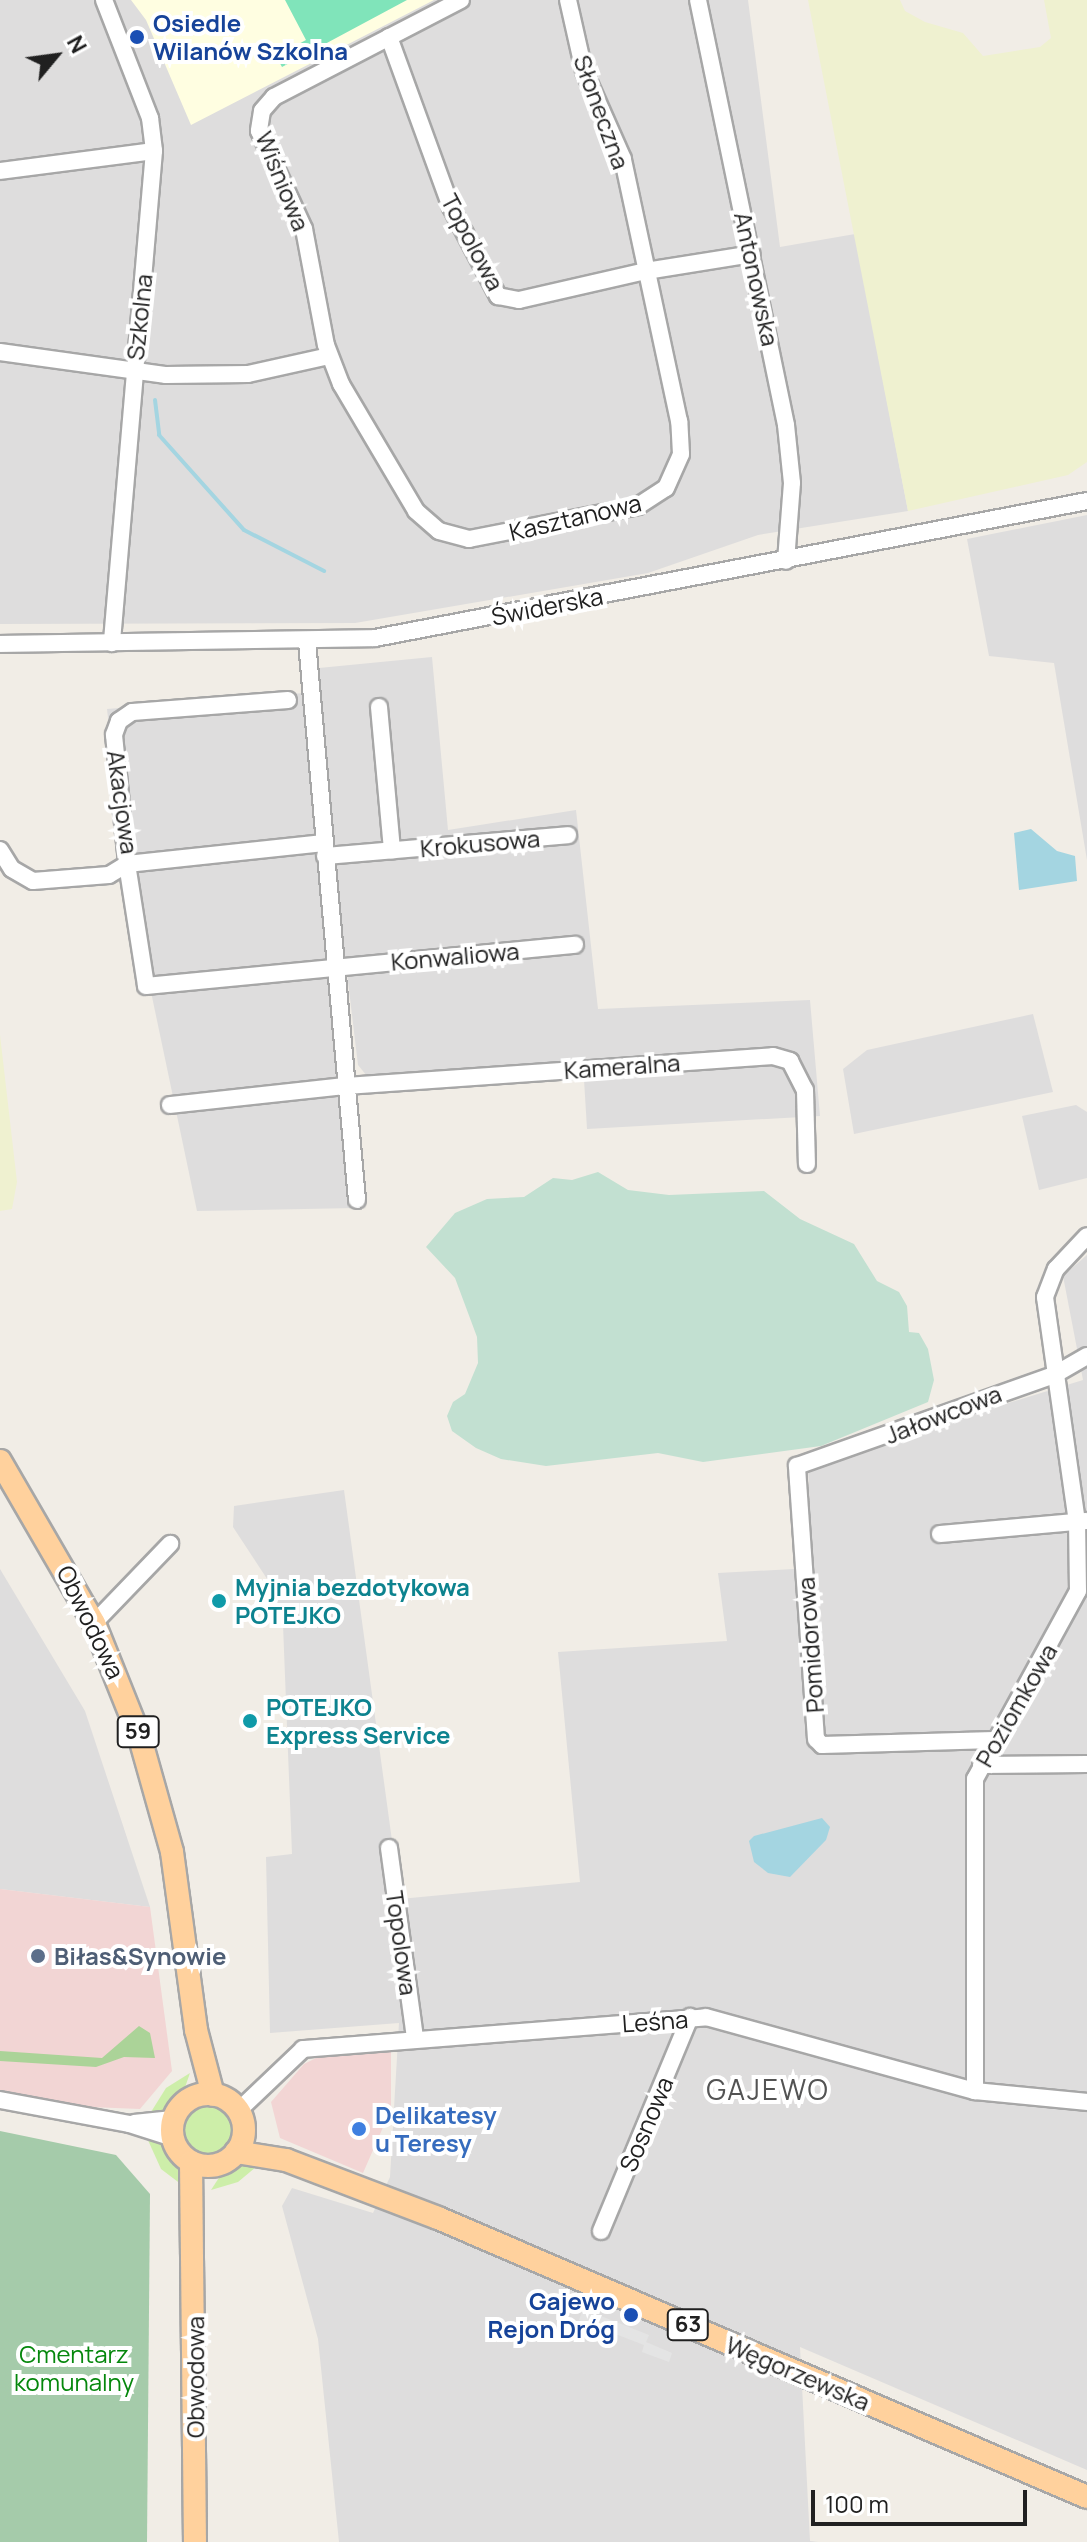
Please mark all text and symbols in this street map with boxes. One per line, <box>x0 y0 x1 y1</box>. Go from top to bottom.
place label: Osiedle Wilanów Szkolna <box>153 9 348 65</box>
north arrow <box>16 16 96 96</box>
marker: Osiedle Wilanów Szkolna <box>128 28 146 46</box>
text: N <box>60 30 94 59</box>
street label: Słoneczna <box>568 51 636 173</box>
street label: Wiśniowa <box>250 127 316 235</box>
street label: Topolowa <box>436 189 510 295</box>
street label: Antonowska <box>729 209 785 349</box>
street label: Szkolna <box>120 272 158 362</box>
street label: Kasztanowa <box>506 488 644 546</box>
street label: Świderska <box>489 581 605 631</box>
street label: Akacjowa <box>101 748 145 856</box>
street label: Krokusowa <box>419 823 541 863</box>
street label: Konwaliowa <box>390 936 520 976</box>
street label: Kameralna <box>563 1048 681 1084</box>
street label: Jałowcowa <box>881 1379 1005 1449</box>
street label: Obwodowa <box>51 1561 131 1683</box>
place label: Myjnia bezdotykowa POTEJKO <box>235 1573 470 1629</box>
street label: Pomidorowa <box>791 1576 829 1714</box>
marker: Myjnia bezdotykowa POTEJKO <box>210 1592 228 1610</box>
street label: Poziomkowa <box>969 1638 1063 1772</box>
place label: POTEJKO Express Service <box>266 1693 450 1749</box>
marker: POTEJKO Express Service <box>241 1712 259 1730</box>
road number: 59 <box>116 1714 160 1750</box>
street label: Topolowa <box>380 1889 424 1997</box>
place label: Biłas&Synowie <box>54 1942 226 1970</box>
marker: Biłas&Synowie <box>29 1947 47 1965</box>
street label: Leśna <box>621 2004 689 2038</box>
street label: Sosnowa <box>613 2072 679 2176</box>
district label: GAJEWO <box>706 2072 830 2106</box>
place label: Delikatesy u Teresy <box>375 2101 497 2157</box>
marker: Delikatesy u Teresy <box>350 2120 368 2138</box>
place label: Gajewo Rejon Dróg <box>487 2287 615 2343</box>
marker: Gajewo Rejon Dróg <box>622 2306 640 2324</box>
road number: 63 <box>666 2307 710 2343</box>
street label: Obwodowa <box>181 2316 209 2438</box>
street label: Węgorzewska <box>722 2330 874 2416</box>
park label: Cmentarz komunalny <box>14 2340 134 2396</box>
scale bar <box>815 2474 1031 2524</box>
text: 100 m <box>825 2487 889 2520</box>

